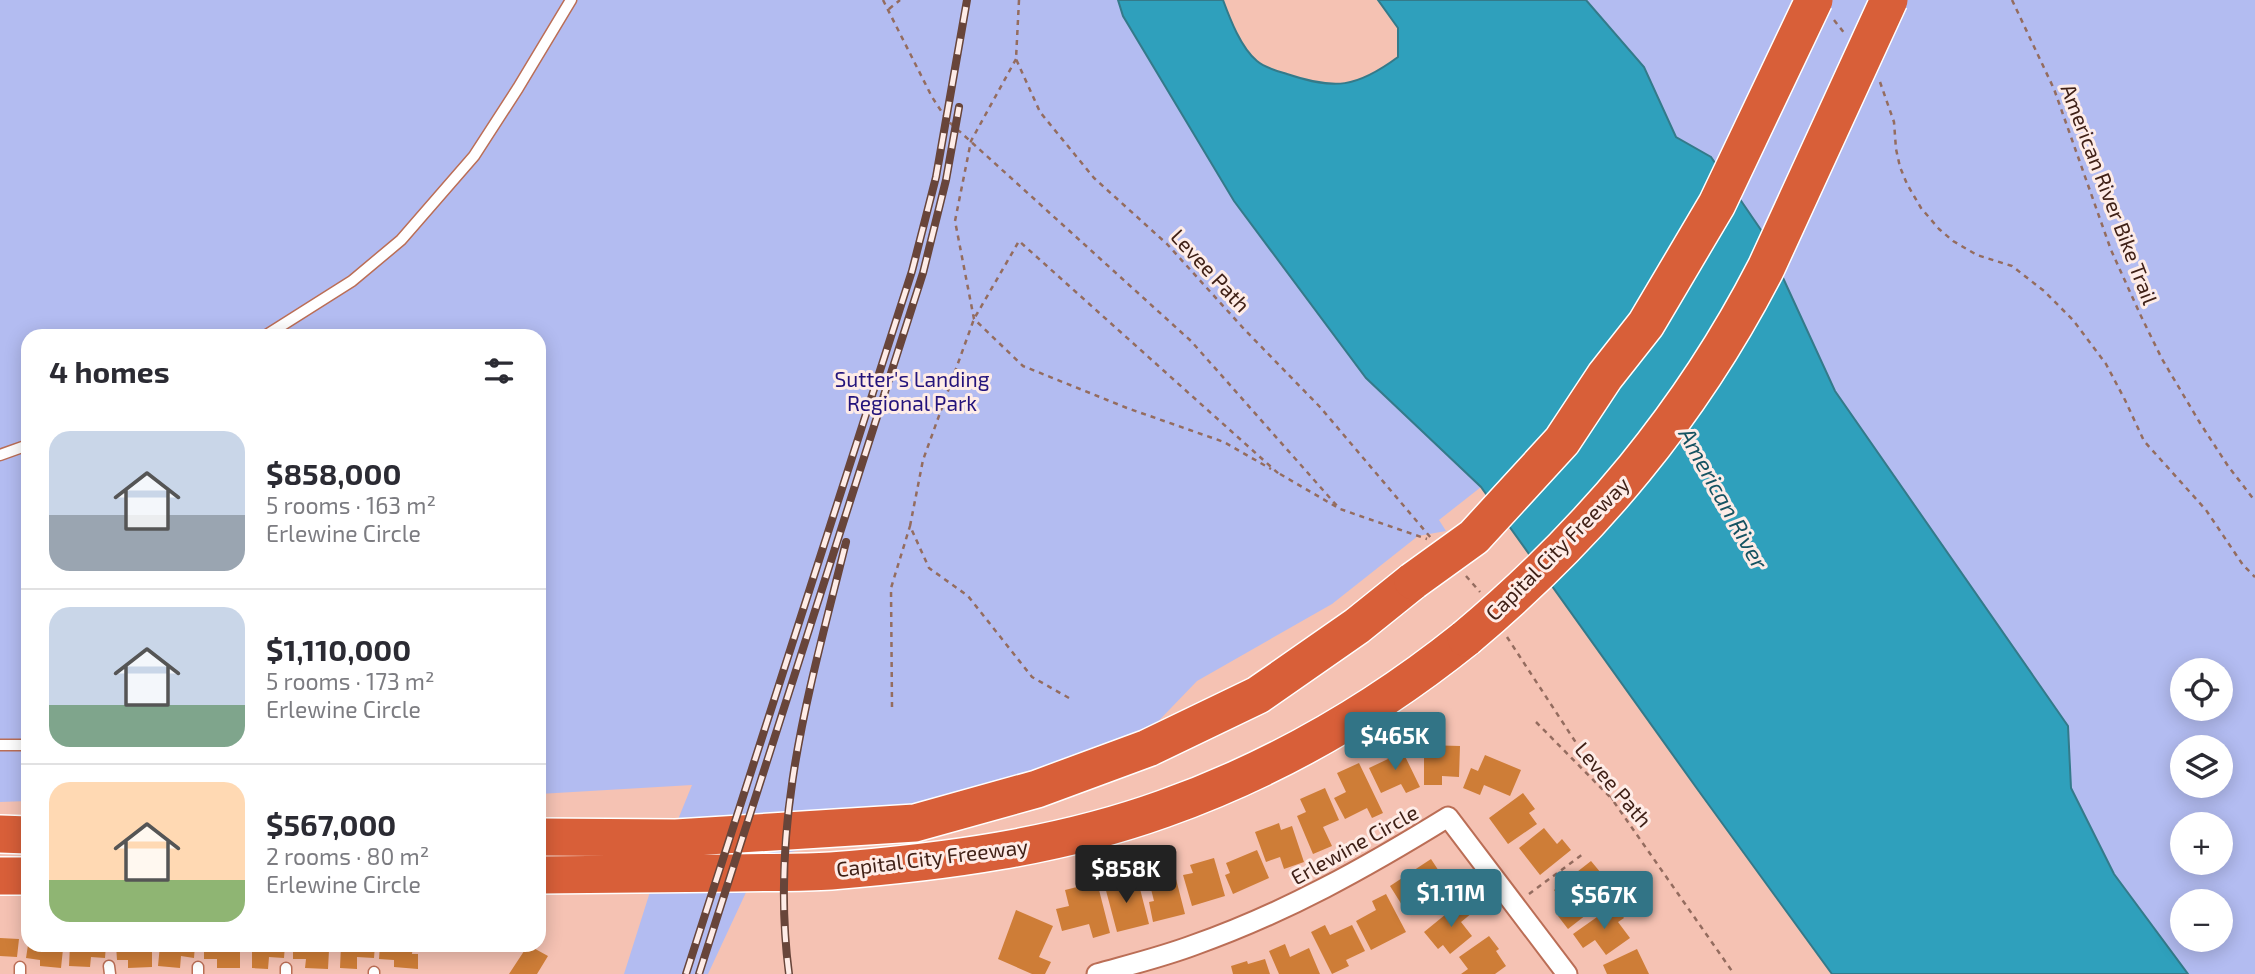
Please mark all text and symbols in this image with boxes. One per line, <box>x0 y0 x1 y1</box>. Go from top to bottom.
street label: American River Bike Trail <box>2056 80 2164 308</box>
street label: Levee Path <box>1166 223 1256 317</box>
icon: filters <box>480 352 518 390</box>
text: 4 homes <box>49 353 170 389</box>
park label: Sutter's Landing Regional Park <box>835 366 990 415</box>
water label: American River <box>1673 421 1775 574</box>
text: $858,000 <box>266 455 401 491</box>
icon: home <box>105 459 189 543</box>
street label: Capital City Freeway <box>1480 471 1634 625</box>
text: 5 rooms · 163 m² <box>266 491 436 519</box>
text: Erlewine Circle <box>266 519 421 547</box>
text: $1,110,000 <box>266 631 411 667</box>
icon: home <box>105 635 189 719</box>
map controls <box>2170 658 2233 952</box>
button: locate <box>2170 658 2233 721</box>
text: 5 rooms · 173 m² <box>266 667 435 695</box>
text: Erlewine Circle <box>266 695 421 723</box>
pin: $465K <box>1346 712 1444 772</box>
text: $465K <box>1361 721 1429 749</box>
button: layers <box>2170 735 2233 798</box>
street label: Levee Path <box>1570 736 1658 832</box>
street label: Erlewine Circle <box>1286 799 1422 889</box>
text: $567,000 <box>266 806 396 842</box>
icon: home <box>105 810 189 894</box>
button: + <box>2170 812 2233 875</box>
street label: Capital City Freeway <box>835 833 1029 881</box>
text: 2 rooms · 80 m² <box>266 842 429 870</box>
pin: $858K <box>1077 846 1175 905</box>
text: $858K <box>1091 854 1161 882</box>
text: Erlewine Circle <box>266 870 421 898</box>
pin: $1.11M <box>1394 870 1508 929</box>
pin: $567K <box>1555 872 1653 931</box>
text: $1.11M <box>1417 878 1485 906</box>
text: $567K <box>1571 880 1637 908</box>
button: − <box>2170 889 2233 952</box>

